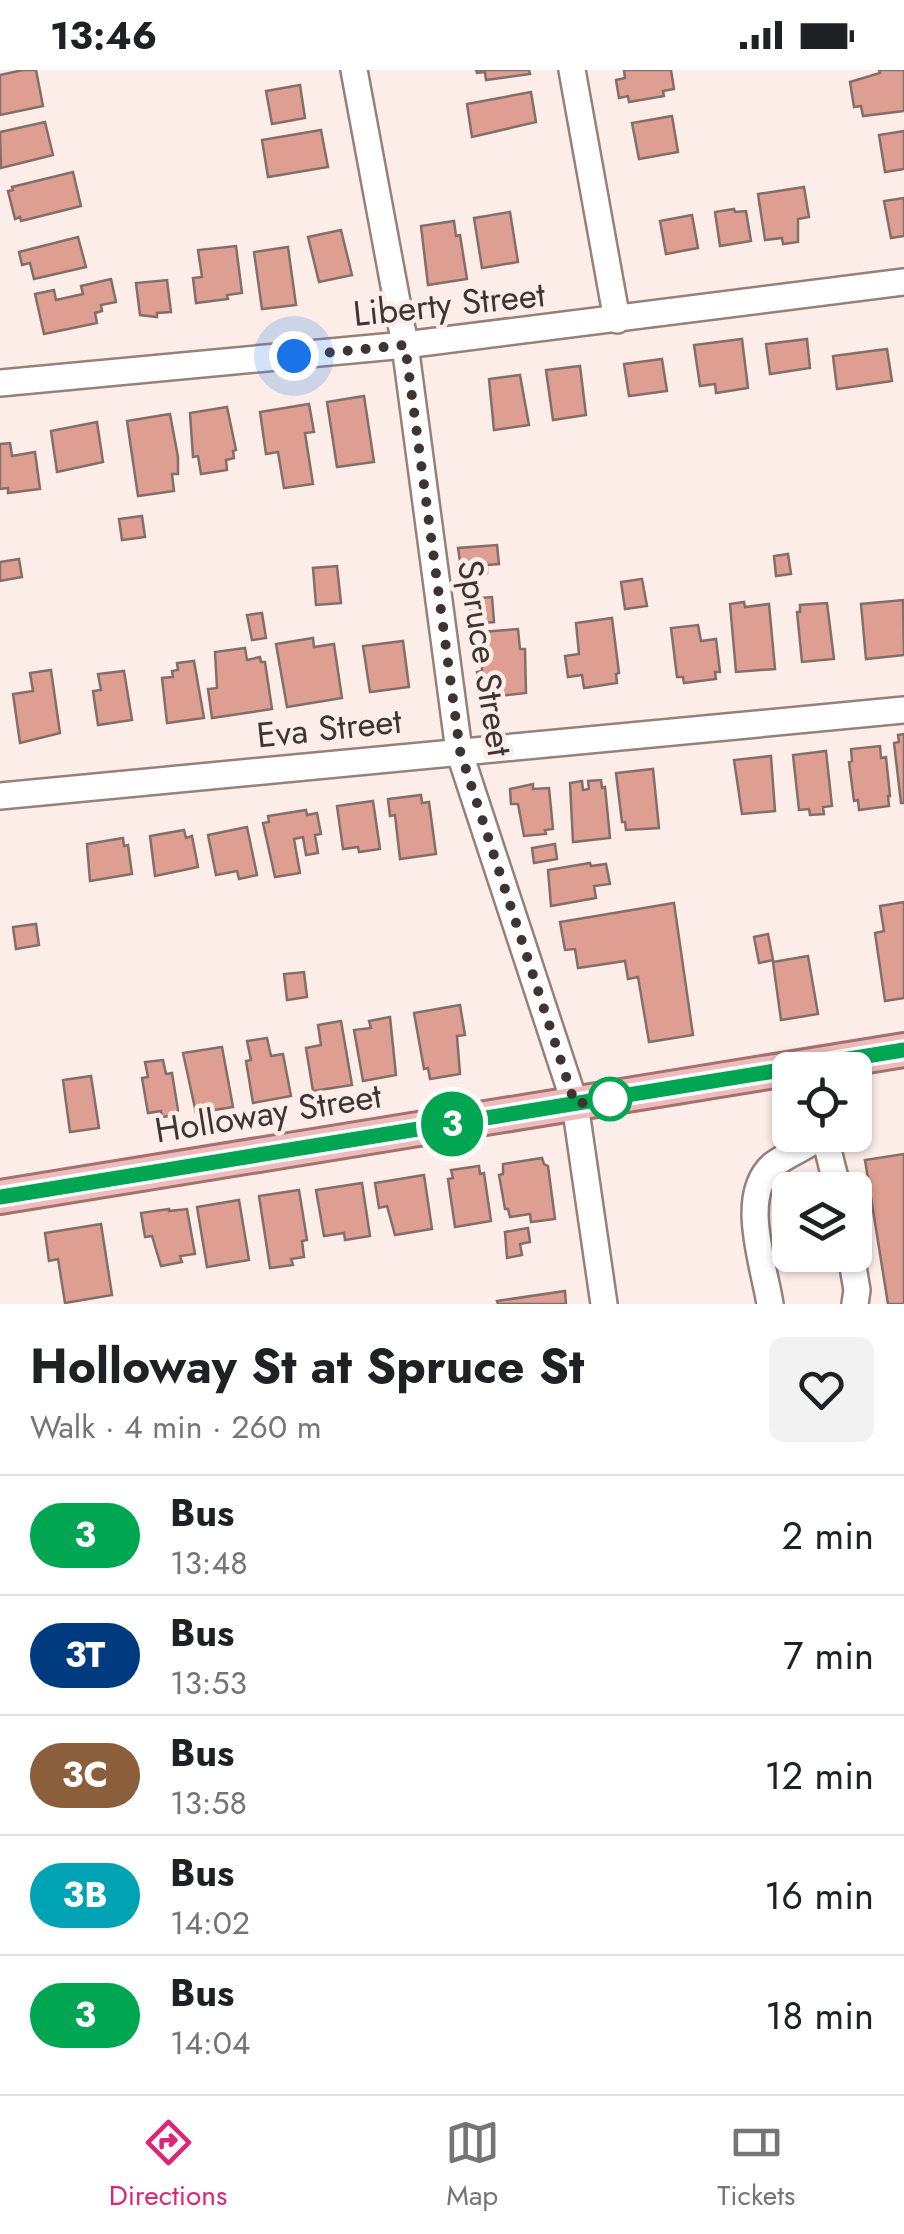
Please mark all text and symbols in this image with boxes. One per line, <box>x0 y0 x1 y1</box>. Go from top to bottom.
text: 13:46 <box>50 8 157 63</box>
street label: Liberty Street <box>351 269 548 339</box>
your location <box>269 331 319 381</box>
street label: Spruce Street <box>445 556 525 760</box>
street label: Eva Street <box>254 695 405 760</box>
map controls <box>772 1052 872 1272</box>
button: locate <box>772 1052 872 1152</box>
street label: Holloway Street <box>151 1070 385 1156</box>
unlabelled marker <box>589 1078 631 1120</box>
line badge: 3 <box>420 1092 484 1156</box>
text: 3 <box>441 1099 463 1149</box>
button: layers <box>772 1172 872 1272</box>
text: Holloway St at Spruce St <box>30 1332 584 1401</box>
button: heart <box>769 1337 874 1442</box>
text: Walk · 4 min · 260 m <box>30 1404 322 1450</box>
text: Bus <box>170 1485 234 1540</box>
text: 2 min <box>782 1508 874 1563</box>
text: 3 <box>74 1510 96 1560</box>
text: 13:48 <box>170 1540 248 1586</box>
text: Bus <box>170 1605 234 1660</box>
text: 7 min <box>783 1628 874 1683</box>
text: 3T <box>65 1630 105 1680</box>
text: 13:53 <box>170 1660 247 1706</box>
text: Bus <box>170 1725 234 1780</box>
text: 12 min <box>764 1748 874 1803</box>
text: 3C <box>62 1750 108 1800</box>
text: 13:58 <box>170 1780 247 1826</box>
text: Bus <box>170 1845 234 1900</box>
text: 16 min <box>764 1868 874 1923</box>
text: 3B <box>63 1870 107 1920</box>
text: 14:02 <box>170 1900 250 1946</box>
text: Bus <box>170 1965 234 2020</box>
text: 18 min <box>765 1988 874 2043</box>
text: 3 <box>74 1990 96 2040</box>
text: 14:04 <box>170 2020 251 2066</box>
tab: Directions <box>109 2115 227 2216</box>
tab: Map <box>445 2115 500 2216</box>
tab: Tickets <box>717 2115 795 2216</box>

